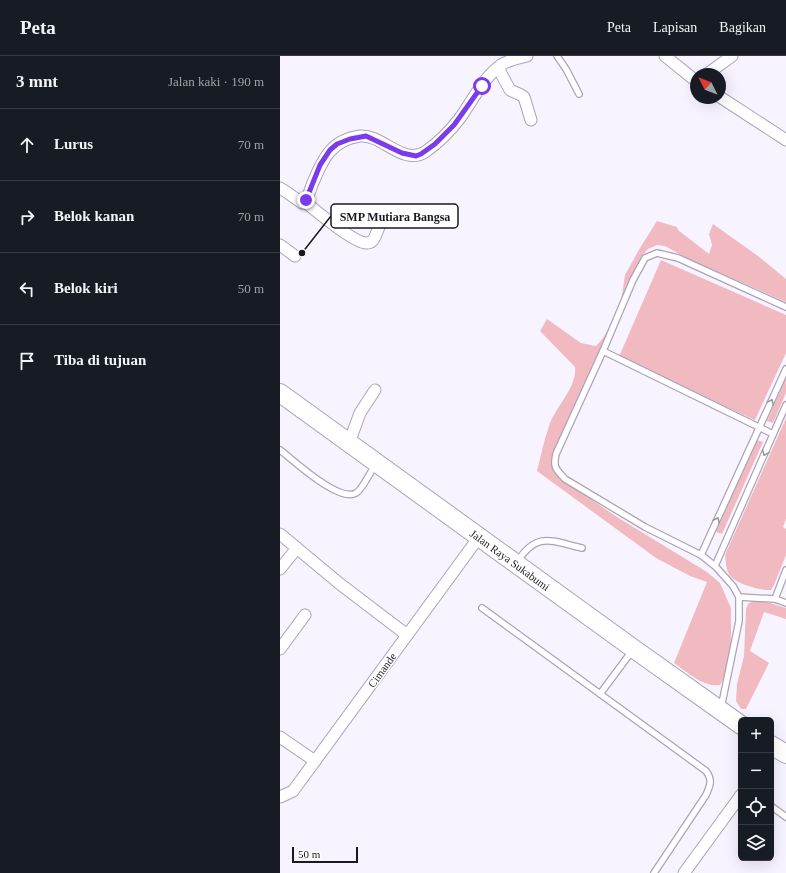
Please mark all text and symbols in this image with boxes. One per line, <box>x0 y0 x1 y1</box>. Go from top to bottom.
text: Peta <box>20 17 56 38</box>
text: Peta <box>607 20 631 35</box>
text: Lapisan <box>653 20 697 35</box>
text: Bagikan <box>719 20 766 35</box>
north arrow <box>690 68 726 104</box>
text: 3 mnt <box>16 72 58 91</box>
text: Jalan kaki · 190 m <box>168 74 264 89</box>
route start <box>473 77 491 95</box>
icon: ahead <box>16 134 38 156</box>
text: Lurus <box>54 136 93 152</box>
text: 70 m <box>238 137 264 152</box>
route end <box>297 191 315 209</box>
callout: SMP Mutiara Bangsa <box>331 204 458 228</box>
icon: right <box>16 206 38 228</box>
text: Belok kanan <box>54 208 134 224</box>
text: 70 m <box>238 209 264 224</box>
text: SMP Mutiara Bangsa <box>340 210 450 224</box>
icon: left <box>16 278 38 300</box>
text: Belok kiri <box>54 280 118 296</box>
text: 50 m <box>238 281 264 296</box>
icon: arrive <box>16 350 38 372</box>
text: Tiba di tujuan <box>54 352 146 368</box>
one-way arrow <box>767 398 775 405</box>
one-way arrow <box>762 449 770 457</box>
one-way arrow <box>712 516 720 524</box>
street label: Jalan Raya Sukabumi <box>468 527 552 593</box>
street label: Cimande <box>365 650 399 690</box>
map controls <box>738 717 774 861</box>
button: + <box>738 717 774 753</box>
button: − <box>738 753 774 789</box>
button: locate <box>738 789 774 825</box>
button: layers <box>738 825 774 861</box>
scale bar <box>292 845 358 864</box>
text: 50 m <box>298 848 320 860</box>

